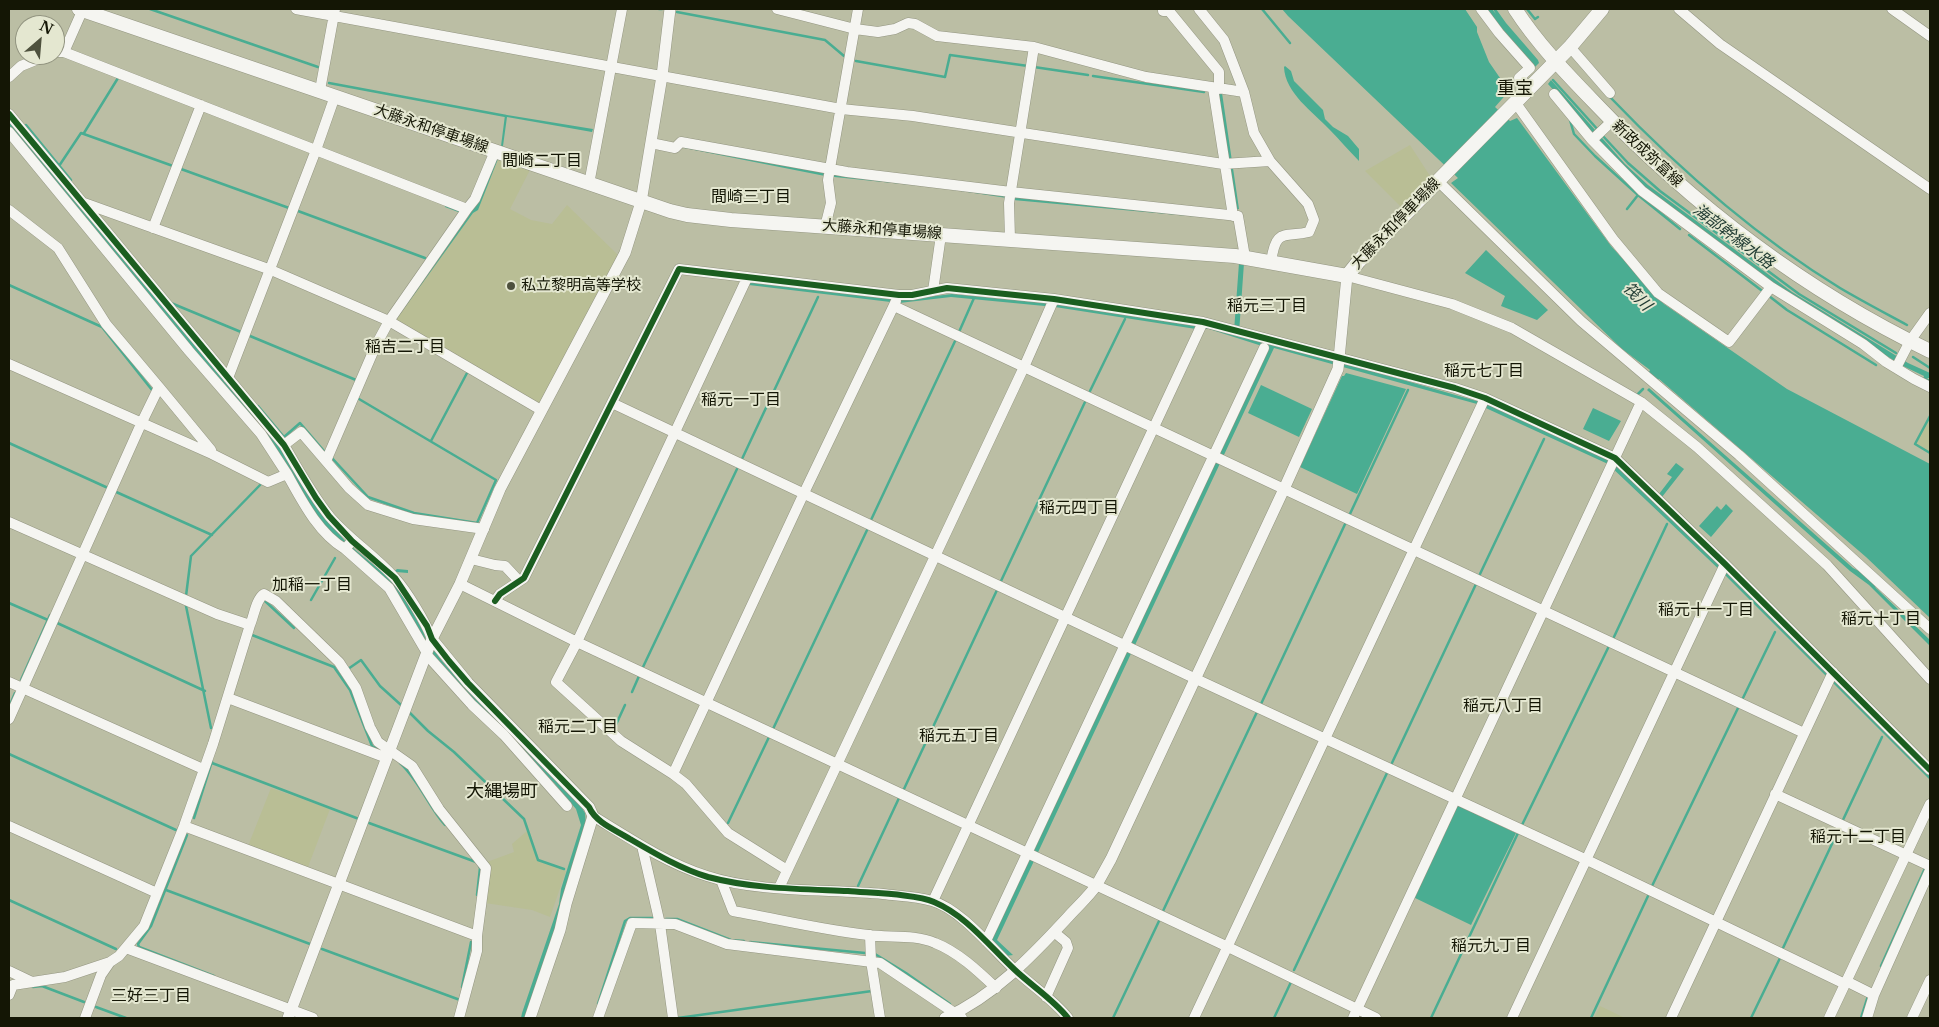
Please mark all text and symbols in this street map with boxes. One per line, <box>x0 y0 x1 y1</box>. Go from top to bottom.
north arrow <box>15 15 65 65</box>
text: N <box>36 17 56 39</box>
district label: 重宝 <box>1497 78 1533 100</box>
street label: 大藤永和停車場線 <box>371 101 491 157</box>
street label: 新政成弥富線 <box>1608 117 1686 191</box>
district label: 間崎二丁目 <box>502 151 582 171</box>
street label: 大藤永和停車場線 <box>1348 175 1444 273</box>
district label: 間崎三丁目 <box>711 187 791 207</box>
water label: 海部幹線水路 <box>1689 200 1777 274</box>
street label: 大藤永和停車場線 <box>822 217 942 243</box>
place label: 私立黎明高等学校 <box>521 277 641 295</box>
water label: 筏川 <box>1619 279 1655 315</box>
marker: 私立黎明高等学校 <box>505 280 517 292</box>
district label: 稲元三丁目 <box>1227 296 1307 316</box>
district label: 稲吉二丁目 <box>365 337 445 357</box>
district label: 稲元七丁目 <box>1444 361 1524 381</box>
district label: 稲元一丁目 <box>701 390 781 410</box>
district label: 稲元四丁目 <box>1039 498 1119 518</box>
district label: 加稲一丁目 <box>272 575 352 595</box>
district label: 稲元十一丁目 <box>1658 600 1754 620</box>
district label: 稲元十丁目 <box>1841 609 1921 629</box>
district label: 稲元八丁目 <box>1463 696 1543 716</box>
district label: 稲元二丁目 <box>538 717 618 737</box>
district label: 稲元五丁目 <box>919 726 999 746</box>
district label: 大縄場町 <box>466 781 538 803</box>
district label: 稲元十二丁目 <box>1810 827 1906 847</box>
district label: 稲元九丁目 <box>1451 936 1531 956</box>
district label: 三好三丁目 <box>111 986 191 1006</box>

